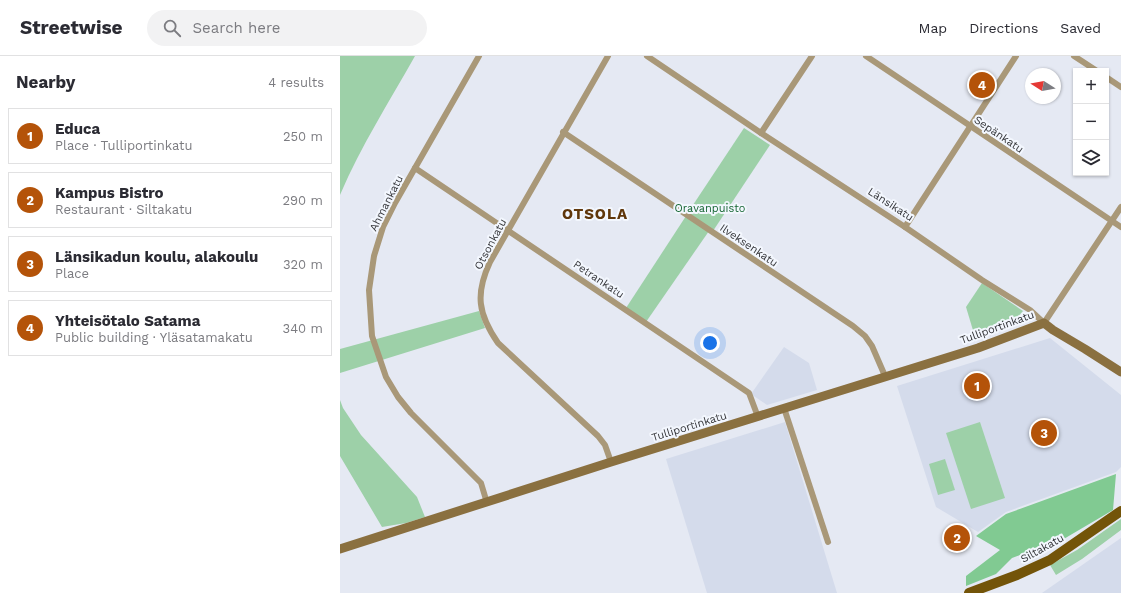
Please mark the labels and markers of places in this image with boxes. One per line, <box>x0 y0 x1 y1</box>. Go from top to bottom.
pin: 4 <box>969 70 995 100</box>
pin: 1 <box>964 371 990 401</box>
pin: 3 <box>1031 418 1057 448</box>
pin: 2 <box>944 523 970 553</box>

